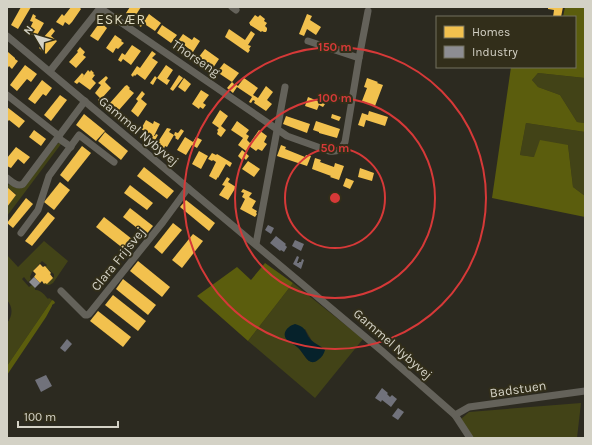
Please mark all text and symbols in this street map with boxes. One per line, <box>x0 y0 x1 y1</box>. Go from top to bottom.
district label: ESKÆR <box>96 11 146 28</box>
north arrow <box>16 16 56 56</box>
legend <box>436 16 576 68</box>
text: N <box>21 23 36 37</box>
text: Homes <box>472 25 510 39</box>
street label: Thorseng <box>169 36 223 80</box>
text: 150 m <box>318 40 352 54</box>
text: Industry <box>472 45 518 59</box>
text: 100 m <box>318 91 352 105</box>
street label: Gammel Nybyvej <box>96 93 182 169</box>
text: 50 m <box>321 141 350 155</box>
centre of rings <box>328 191 342 205</box>
street label: Clara Frijsvej <box>88 224 148 294</box>
street label: Gammel Nybyvej <box>351 306 435 382</box>
street label: Badstuen <box>489 378 547 400</box>
scale bar <box>18 403 118 429</box>
text: 100 m <box>24 410 56 424</box>

